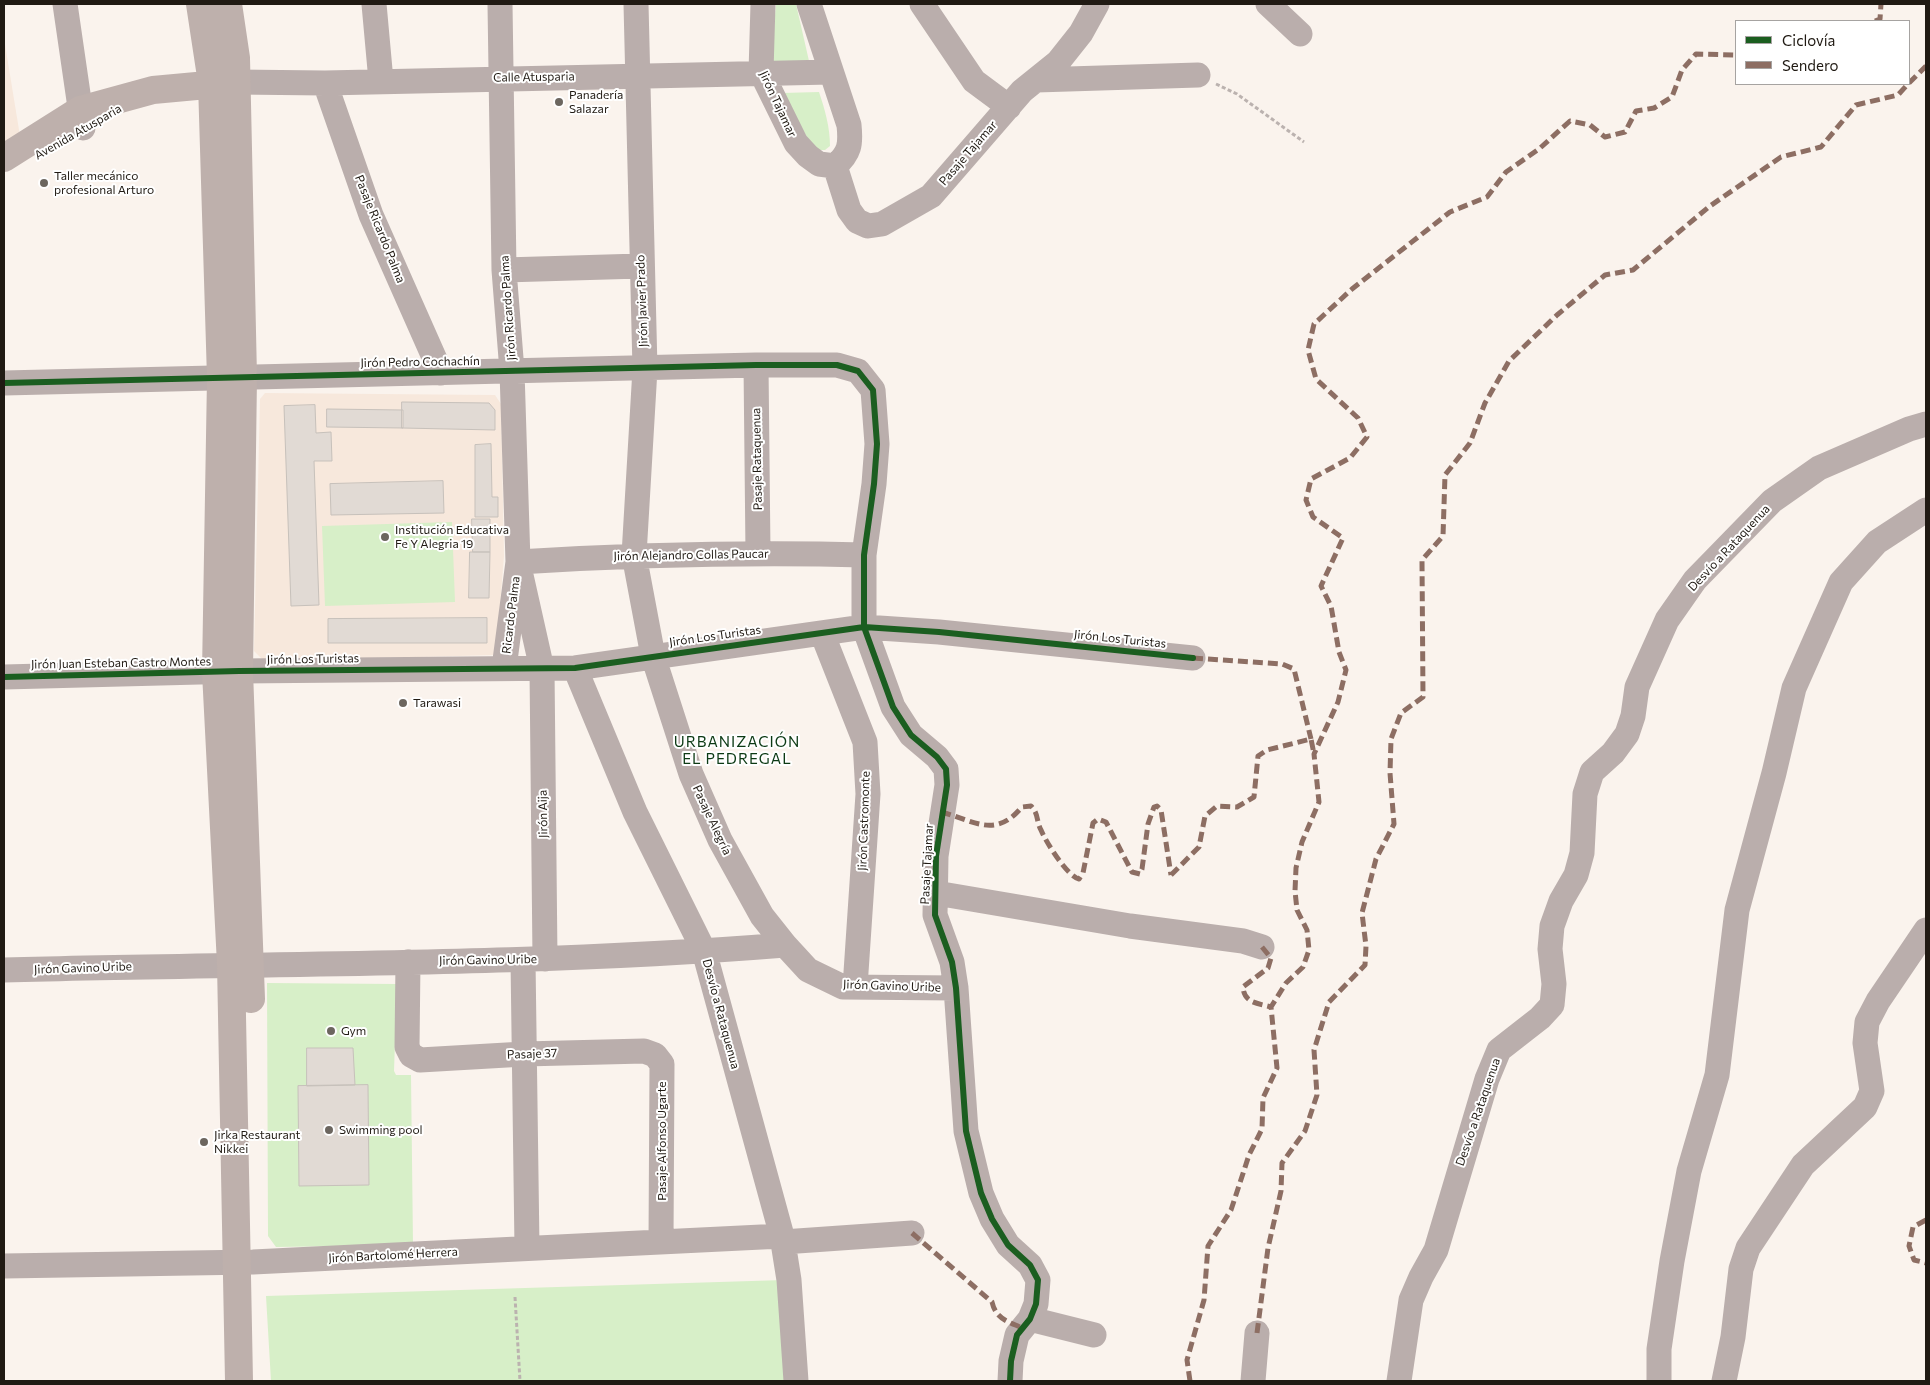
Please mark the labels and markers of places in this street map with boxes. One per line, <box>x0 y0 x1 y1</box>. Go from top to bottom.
place label: Panadería Salazar <box>569 88 623 116</box>
marker: Panadería Salazar <box>553 96 565 108</box>
place label: Taller mecánico profesional Arturo <box>54 169 154 197</box>
marker: Taller mecánico profesional Arturo <box>38 177 50 189</box>
place label: Institución Educativa Fe Y Alegria 19 <box>395 523 509 551</box>
marker: Institución Educativa Fe Y Alegria 19 <box>379 531 391 543</box>
place label: Tarawasi <box>413 696 461 710</box>
marker: Tarawasi <box>397 697 409 709</box>
place label: Gym <box>341 1024 366 1038</box>
marker: Gym <box>325 1025 337 1037</box>
place label: Swimming pool <box>339 1123 423 1137</box>
marker: Swimming pool <box>323 1124 335 1136</box>
place label: Jirka Restaurant Nikkei <box>214 1128 300 1156</box>
marker: Jirka Restaurant Nikkei <box>198 1136 210 1148</box>

